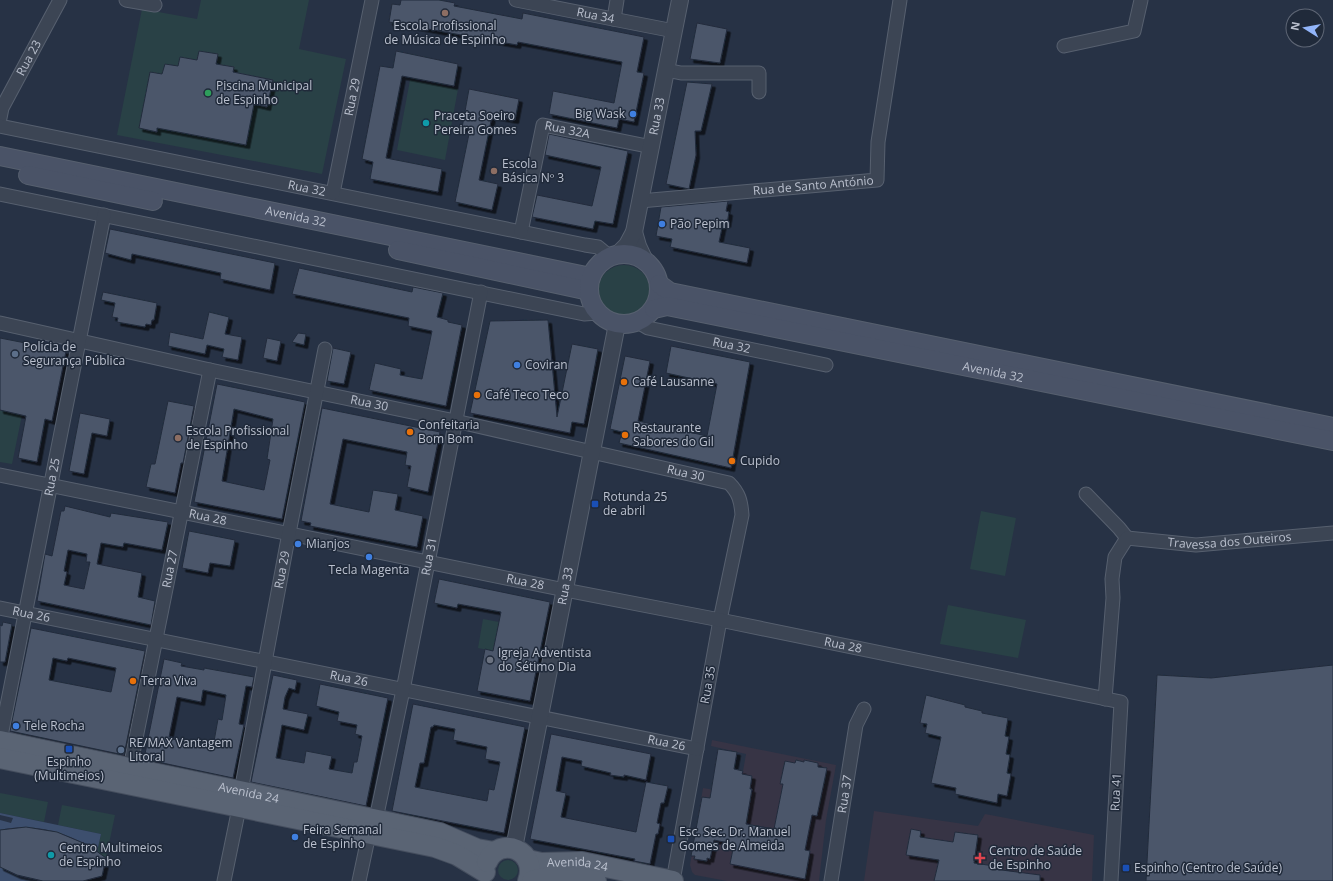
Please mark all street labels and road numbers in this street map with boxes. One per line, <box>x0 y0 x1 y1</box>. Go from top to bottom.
street label: Rua 34 <box>575 3 616 27</box>
street label: Rua 23 <box>12 37 45 79</box>
street label: Rua 29 <box>340 76 364 117</box>
street label: Rua 33 <box>644 95 669 137</box>
street label: Rua 32A <box>543 117 592 142</box>
street label: Rua de Santo António <box>752 171 874 199</box>
street label: Rua 32 <box>286 176 327 200</box>
street label: Avenida 32 <box>264 202 328 231</box>
street label: Rua 32 <box>711 333 752 357</box>
street label: Avenida 32 <box>961 357 1025 386</box>
street label: Rua 30 <box>349 390 390 415</box>
street label: Rua 25 <box>40 456 64 497</box>
street label: Rua 30 <box>665 460 707 485</box>
street label: Rua 28 <box>187 505 228 529</box>
street label: Travessa dos Outeiros <box>1167 528 1292 553</box>
street label: Rua 31 <box>417 536 441 577</box>
street label: Rua 27 <box>157 548 182 589</box>
street label: Rua 29 <box>270 549 294 590</box>
street label: Rua 33 <box>553 565 577 606</box>
street label: Rua 28 <box>505 569 546 594</box>
street label: Rua 26 <box>11 602 52 626</box>
street label: Rua 28 <box>823 632 864 657</box>
street label: Rua 35 <box>696 664 719 705</box>
street label: Rua 26 <box>329 666 370 690</box>
street label: Rua 26 <box>646 730 687 754</box>
street label: Rua 41 <box>1106 772 1125 812</box>
street label: Rua 37 <box>833 774 856 814</box>
street label: Avenida 24 <box>217 778 281 807</box>
street label: Avenida 24 <box>547 853 610 875</box>

